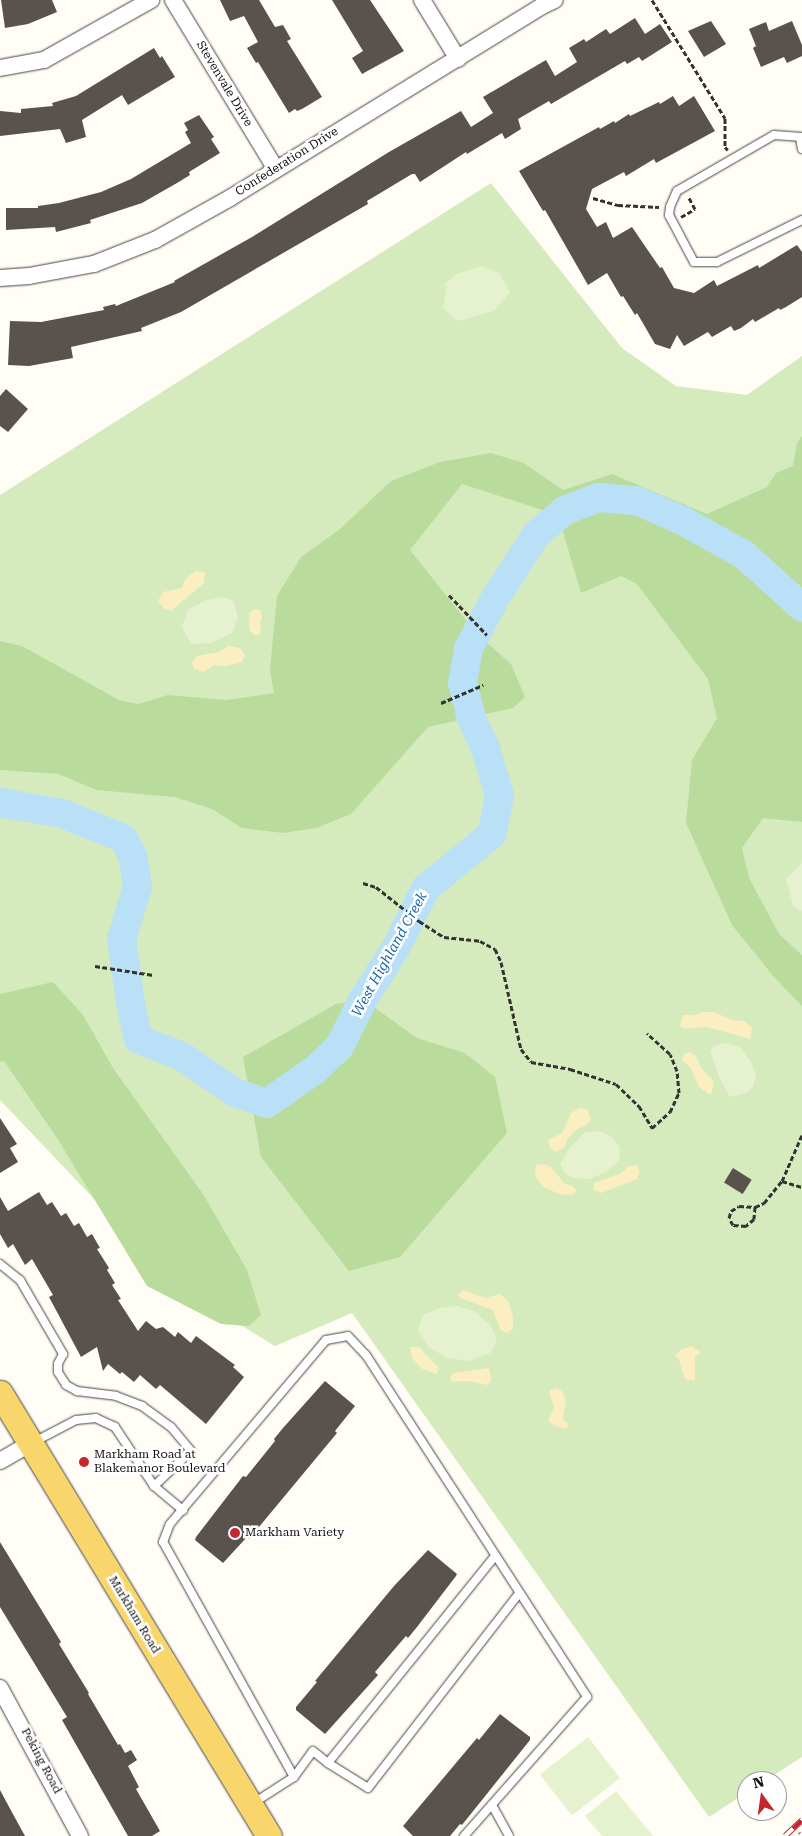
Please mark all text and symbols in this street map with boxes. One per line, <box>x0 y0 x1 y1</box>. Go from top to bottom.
street label: Stevenvale Drive <box>193 39 255 129</box>
street label: Confederation Drive <box>233 125 341 199</box>
water label: West Highland Creek <box>348 889 430 1019</box>
place label: Markham Road at Blakemanor Boulevard <box>94 1448 225 1476</box>
marker: Markham Road at Blakemanor Boulevard <box>78 1456 90 1468</box>
place label: Markham Variety <box>245 1526 344 1540</box>
marker: Markham Variety <box>229 1527 241 1539</box>
street label: Markham Road <box>105 1574 163 1656</box>
street label: Peking Road <box>18 1726 64 1796</box>
north arrow <box>737 1771 787 1821</box>
text: N <box>751 1773 766 1791</box>

